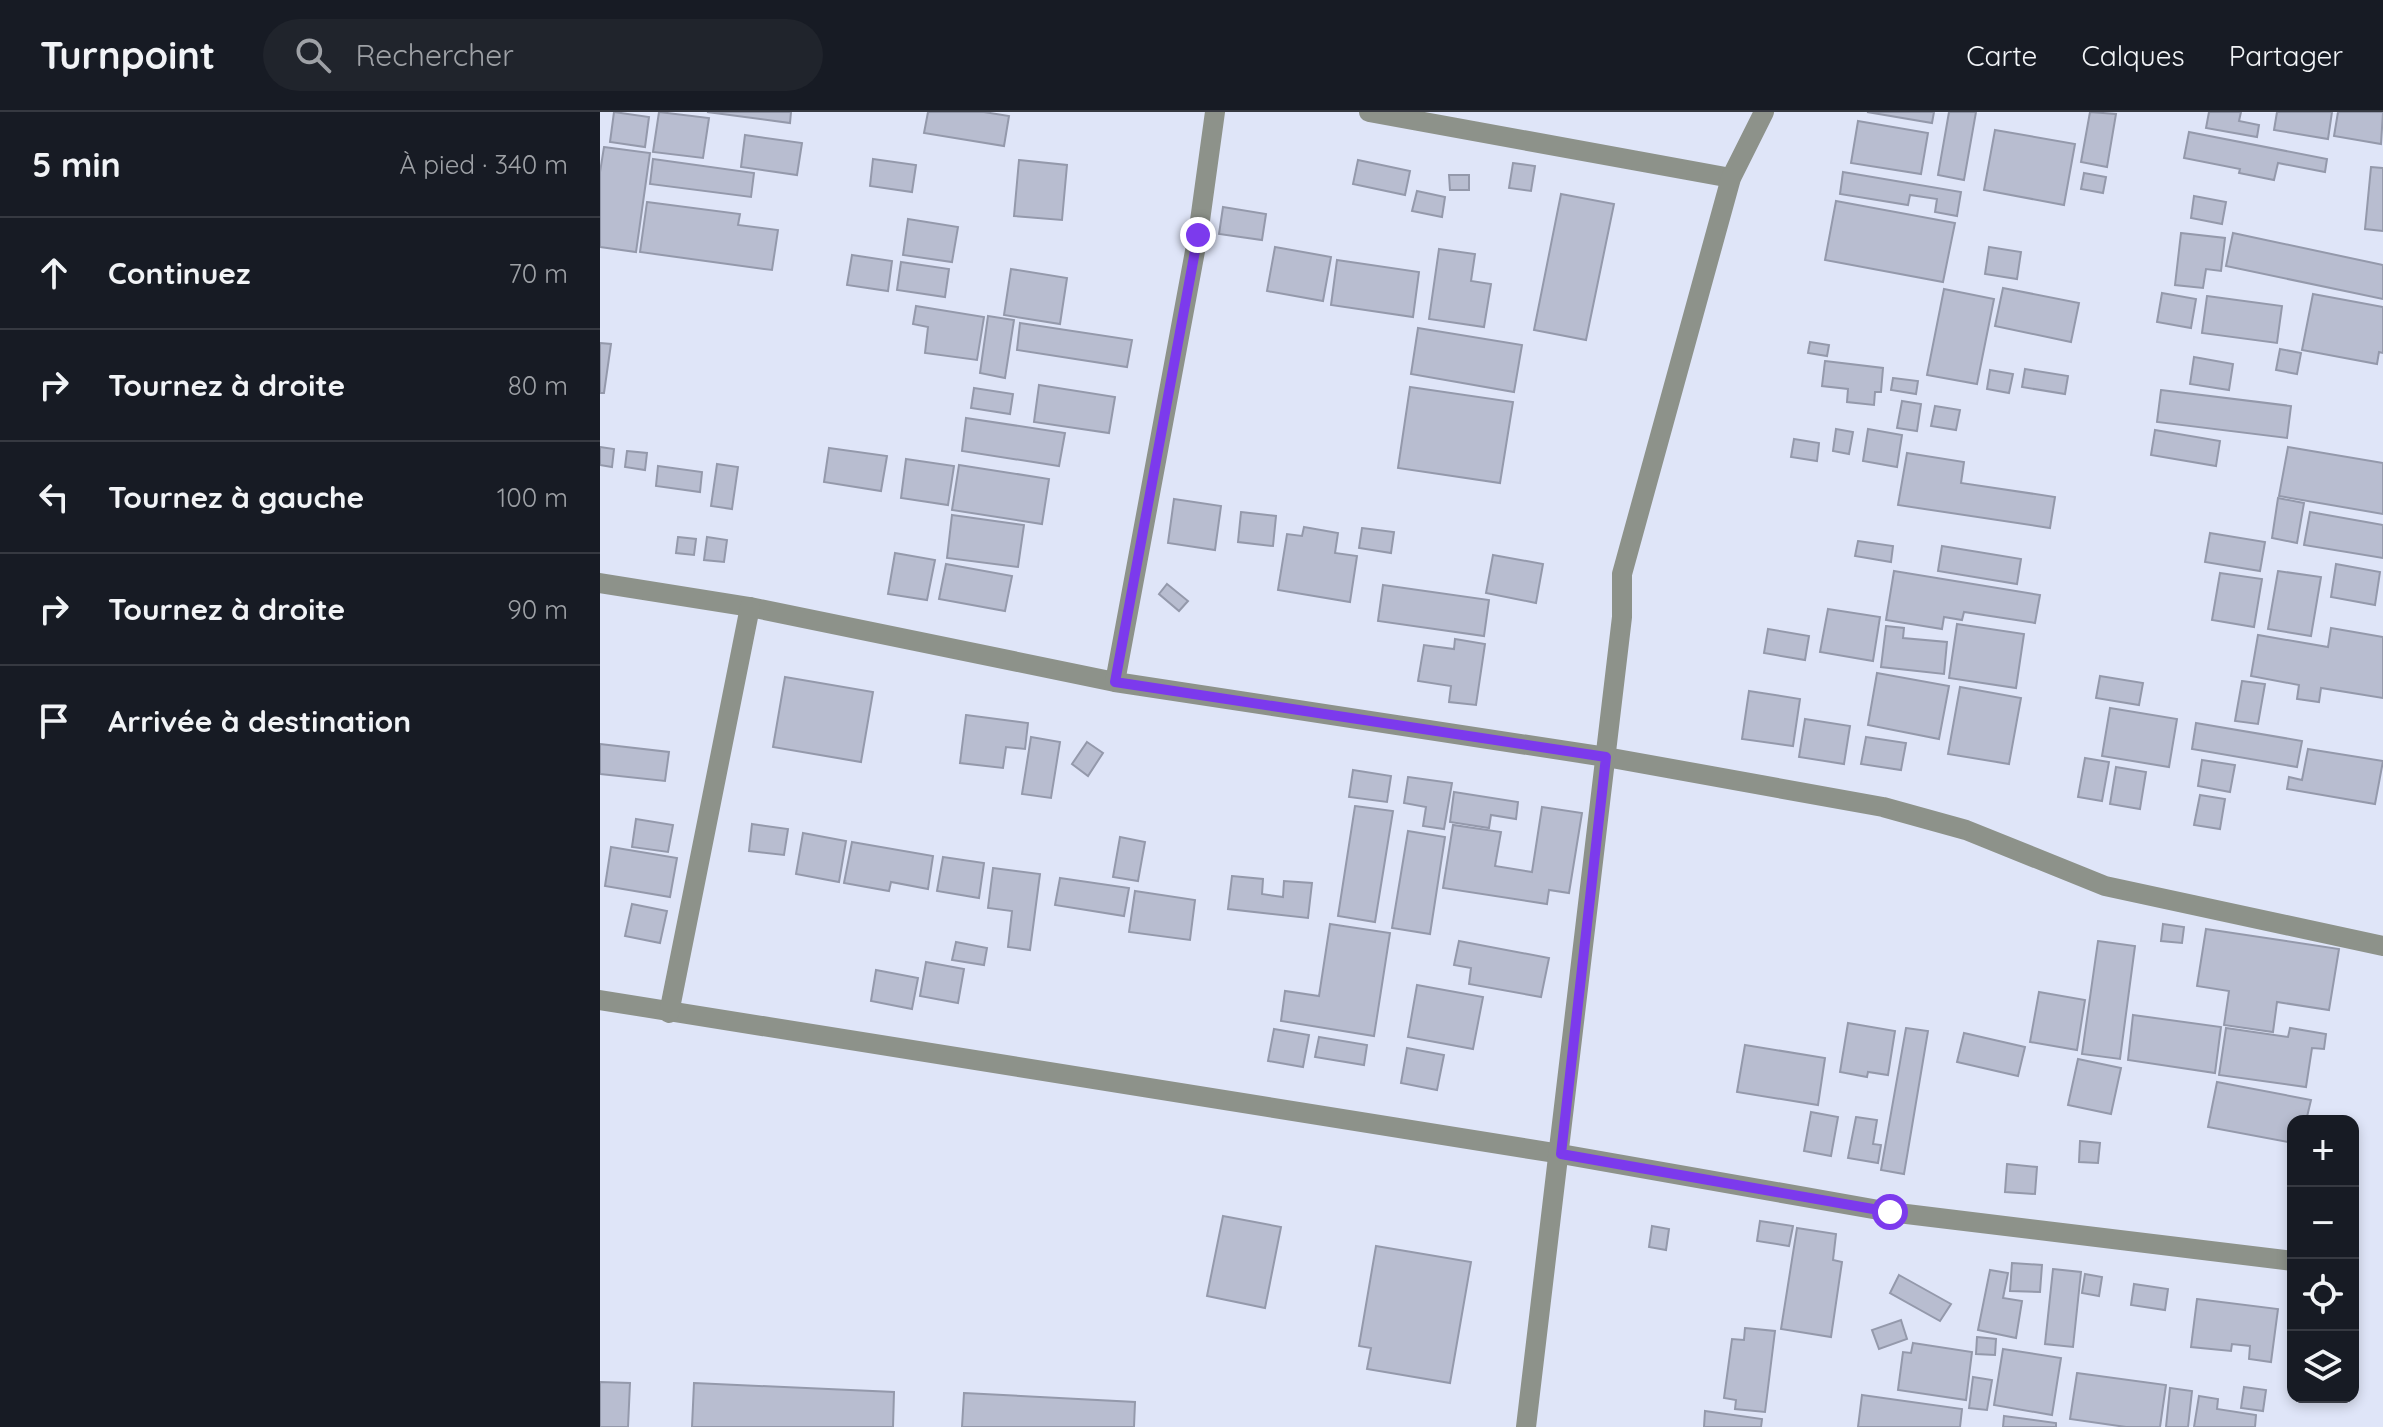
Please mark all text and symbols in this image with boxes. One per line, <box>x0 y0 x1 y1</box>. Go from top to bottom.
search box <box>263 19 823 91</box>
text: Turnpoint <box>40 31 215 79</box>
icon: search <box>291 33 335 77</box>
text: Rechercher <box>355 36 514 74</box>
text: Carte <box>1966 38 2037 73</box>
text: Calques <box>2081 38 2185 73</box>
text: Partager <box>2229 38 2343 73</box>
text: 5 min <box>32 143 121 186</box>
text: À pied · 340 m <box>399 148 568 181</box>
route end <box>1180 217 1216 253</box>
icon: ahead <box>32 251 76 295</box>
text: Continuez <box>108 254 250 292</box>
text: 70 m <box>508 257 568 290</box>
icon: right <box>32 363 76 407</box>
text: Tournez à droite <box>108 366 345 404</box>
text: 80 m <box>508 369 568 402</box>
icon: left <box>32 475 76 519</box>
text: Tournez à gauche <box>108 478 364 516</box>
text: 100 m <box>497 481 568 514</box>
icon: right <box>32 587 76 631</box>
text: Tournez à droite <box>108 590 345 628</box>
text: 90 m <box>507 593 568 626</box>
icon: arrive <box>32 699 76 743</box>
text: Arrivée à destination <box>108 702 411 740</box>
map controls <box>2287 1115 2359 1403</box>
button: + <box>2287 1115 2359 1187</box>
button: − <box>2287 1187 2359 1259</box>
route start <box>1872 1194 1908 1230</box>
button: locate <box>2287 1259 2359 1331</box>
button: layers <box>2287 1331 2359 1403</box>

